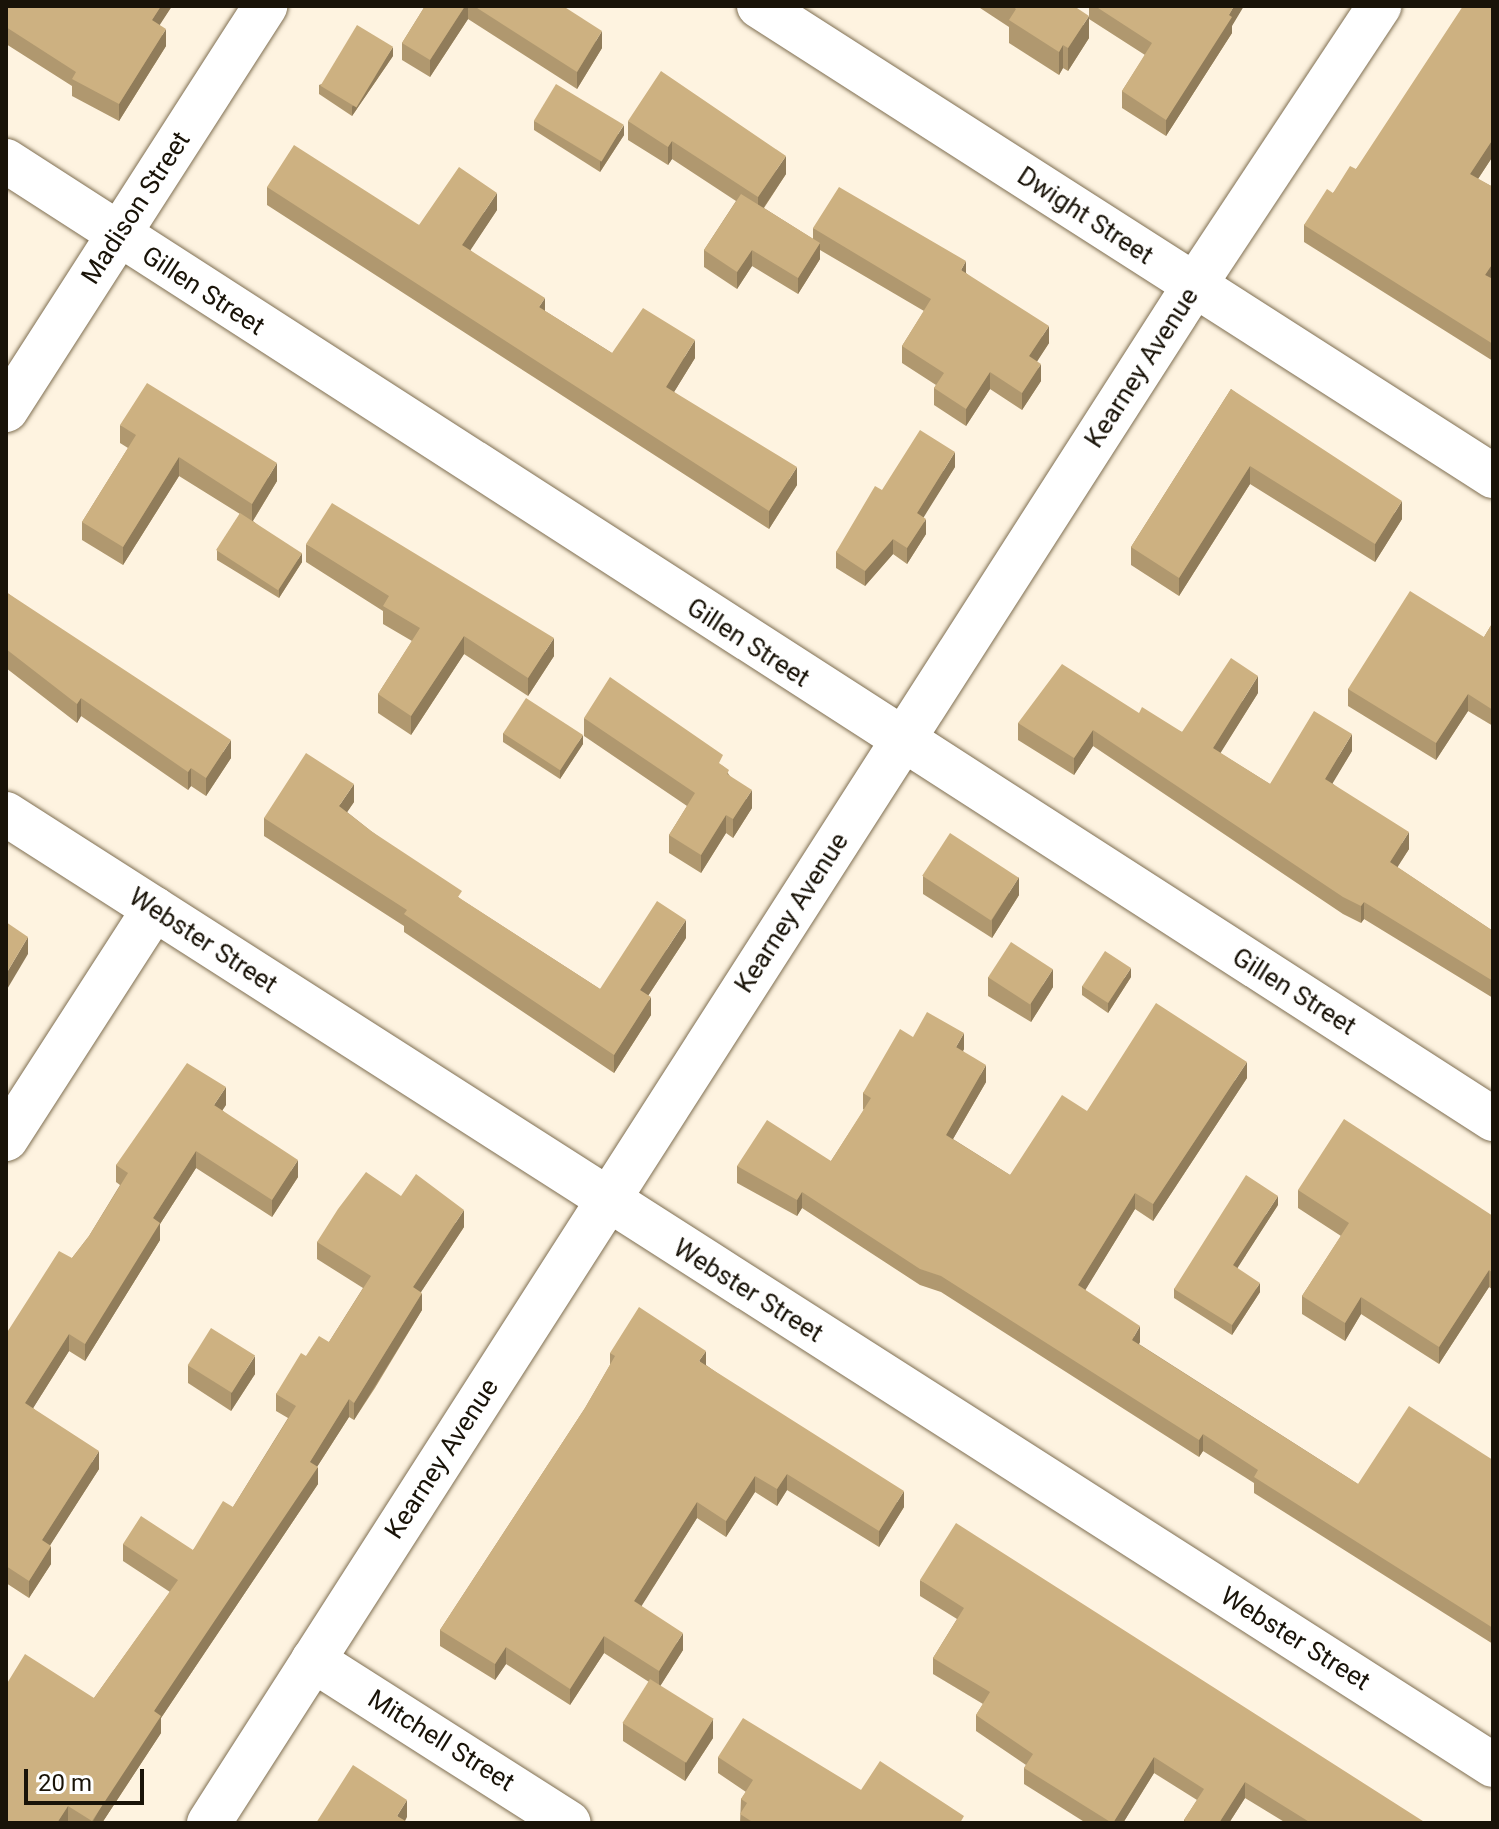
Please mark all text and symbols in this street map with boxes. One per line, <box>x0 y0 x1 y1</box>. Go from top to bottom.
street label: Madison Street <box>75 126 197 290</box>
street label: Dwight Street <box>1011 161 1159 271</box>
street label: Gillen Street <box>136 240 270 342</box>
street label: Kearney Avenue <box>1079 282 1205 454</box>
street label: Gillen Street <box>681 592 815 694</box>
street label: Kearney Avenue <box>729 827 855 999</box>
street label: Webster Street <box>123 881 283 1001</box>
street label: Gillen Street <box>1226 942 1362 1042</box>
street label: Webster Street <box>667 1233 829 1349</box>
street label: Kearney Avenue <box>379 1373 505 1545</box>
street label: Webster Street <box>1214 1581 1376 1697</box>
street label: Mitchell Street <box>362 1684 520 1798</box>
scale bar <box>28 1753 148 1803</box>
text: 20 m <box>38 1769 92 1797</box>

